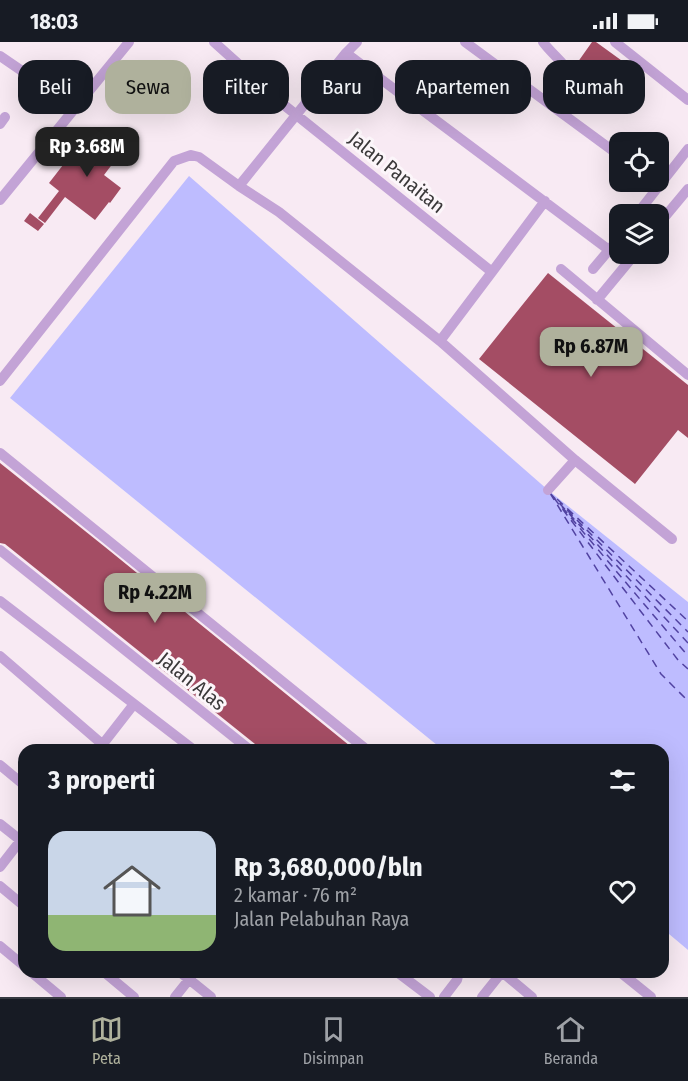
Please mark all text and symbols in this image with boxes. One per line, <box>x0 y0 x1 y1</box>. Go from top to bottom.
text: 18:03 <box>30 8 78 35</box>
chip: Beli <box>18 60 93 114</box>
chip: Sewa <box>105 60 191 114</box>
chip: Filter <box>203 60 289 114</box>
chip: Baru <box>301 60 383 114</box>
chip: Apartemen <box>395 60 531 114</box>
chip: Rumah <box>543 60 645 114</box>
street label: Jalan Panaitan <box>344 126 450 218</box>
pin: Rp 3.68M <box>25 127 149 178</box>
map controls <box>609 132 669 264</box>
button: locate <box>609 132 669 192</box>
text: Rp 3.68M <box>49 134 125 158</box>
button: layers <box>609 204 669 264</box>
pin: Rp 6.87M <box>529 327 653 378</box>
text: Rp 6.87M <box>554 334 628 358</box>
pin: Rp 4.22M <box>93 573 217 624</box>
text: Rp 4.22M <box>118 580 192 604</box>
street label: Jalan Alas <box>154 647 230 715</box>
icon: filters <box>606 764 639 797</box>
text: 3 properti <box>48 765 155 796</box>
text: Rp 3,680,000/bln <box>234 852 423 883</box>
icon: home <box>96 855 168 927</box>
icon: heart <box>606 875 639 908</box>
text: 2 kamar · 76 m² <box>234 883 357 907</box>
text: Jalan Pelabuhan Raya <box>234 907 409 931</box>
tab: Peta <box>90 1013 123 1068</box>
tab: Disimpan <box>303 1013 364 1068</box>
tab: Beranda <box>544 1013 598 1068</box>

